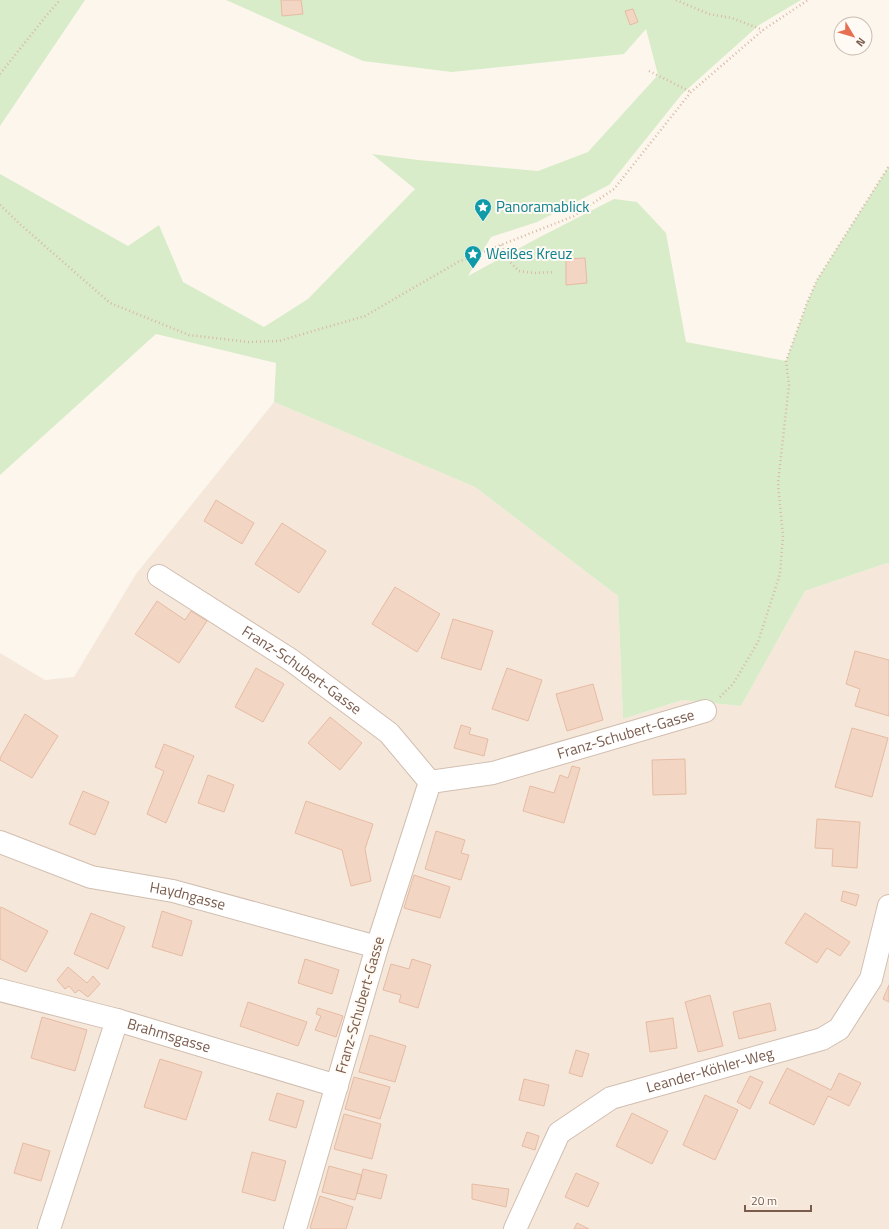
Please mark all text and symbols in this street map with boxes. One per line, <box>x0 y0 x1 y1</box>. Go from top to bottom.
north arrow <box>833 16 873 56</box>
text: N <box>852 34 870 50</box>
place label: Panoramablick <box>496 195 589 218</box>
place icon: Panoramablick <box>473 197 493 222</box>
place label: Weißes Kreuz <box>486 242 572 265</box>
place icon: Weißes Kreuz <box>463 244 483 269</box>
street label: Franz-Schubert-Gasse <box>237 620 367 720</box>
street label: Franz-Schubert-Gasse <box>554 703 697 765</box>
street label: Haydngasse <box>148 875 228 916</box>
street label: Franz-Schubert-Gasse <box>329 933 390 1076</box>
street label: Brahmsgasse <box>124 1012 214 1059</box>
street label: Leander-Köhler-Weg <box>643 1041 776 1099</box>
scale bar <box>745 1187 811 1213</box>
text: 20 m <box>751 1191 777 1210</box>

